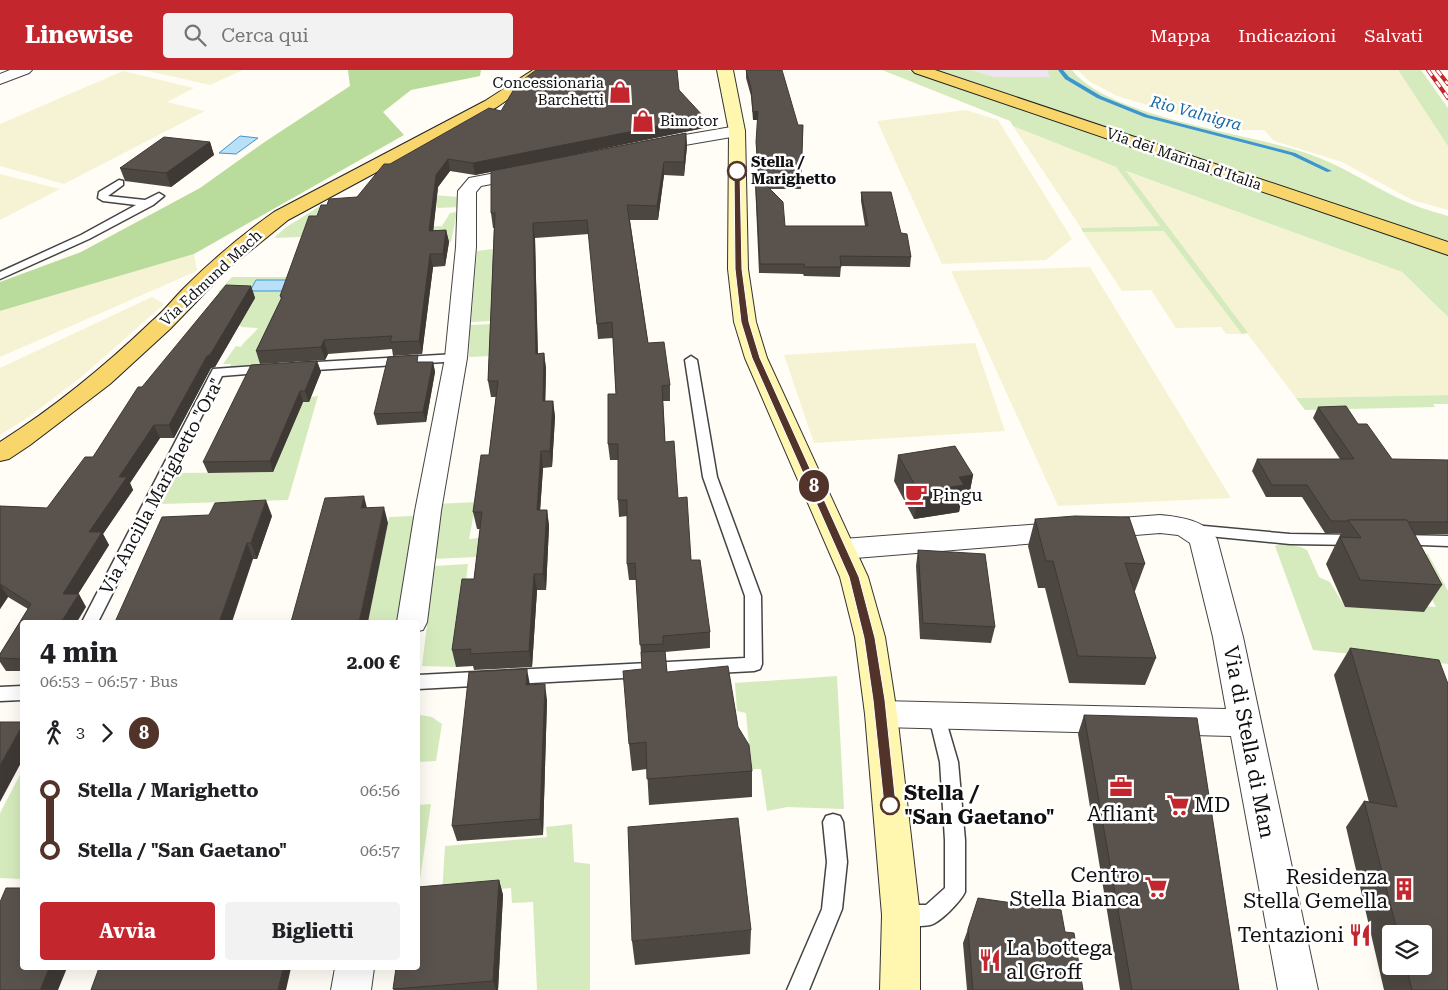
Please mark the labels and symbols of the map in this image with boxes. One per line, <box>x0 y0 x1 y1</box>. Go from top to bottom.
place label: Concessionaria Barchetti <box>493 74 604 109</box>
shop icon: Concessionaria Barchetti <box>607 79 633 105</box>
water label: Rio Valnigra <box>1147 91 1244 134</box>
shop icon: Bimotor <box>630 108 656 134</box>
place label: Bimotor <box>660 112 719 130</box>
street label: Via dei Marinai d'Italia <box>1104 124 1264 194</box>
place label: Stella / Marighetto <box>751 153 836 188</box>
marker: Stella / Marighetto <box>727 161 747 181</box>
street label: Via Edmund Mach <box>156 226 266 330</box>
street label: Via Ancilla Marighetto "Ora" <box>95 374 227 598</box>
line badge: 8 <box>798 470 830 502</box>
cafe icon: Pingu <box>903 481 929 507</box>
place label: Pingu <box>932 484 982 505</box>
street label: Via di Stella di Man <box>1219 644 1280 841</box>
office icon: Afliant <box>1108 774 1134 800</box>
place label: Stella / "San Gaetano" <box>904 781 1055 829</box>
supermarket icon: MD <box>1165 792 1191 818</box>
place label: MD <box>1194 793 1230 817</box>
marker: Stella / "San Gaetano" <box>880 795 900 815</box>
place label: Afliant <box>1087 802 1155 826</box>
place label: Centro Stella Bianca <box>1010 863 1141 911</box>
place label: Residenza Stella Gemella <box>1243 865 1389 913</box>
supermarket icon: Centro Stella Bianca <box>1143 874 1169 900</box>
building icon: Residenza Stella Gemella <box>1391 876 1417 902</box>
restaurant icon: Tentazioni <box>1347 922 1373 948</box>
place label: Tentazioni <box>1237 923 1344 947</box>
place label: La bottega al Groff <box>1006 936 1113 984</box>
restaurant icon: La bottega al Groff <box>977 947 1003 973</box>

